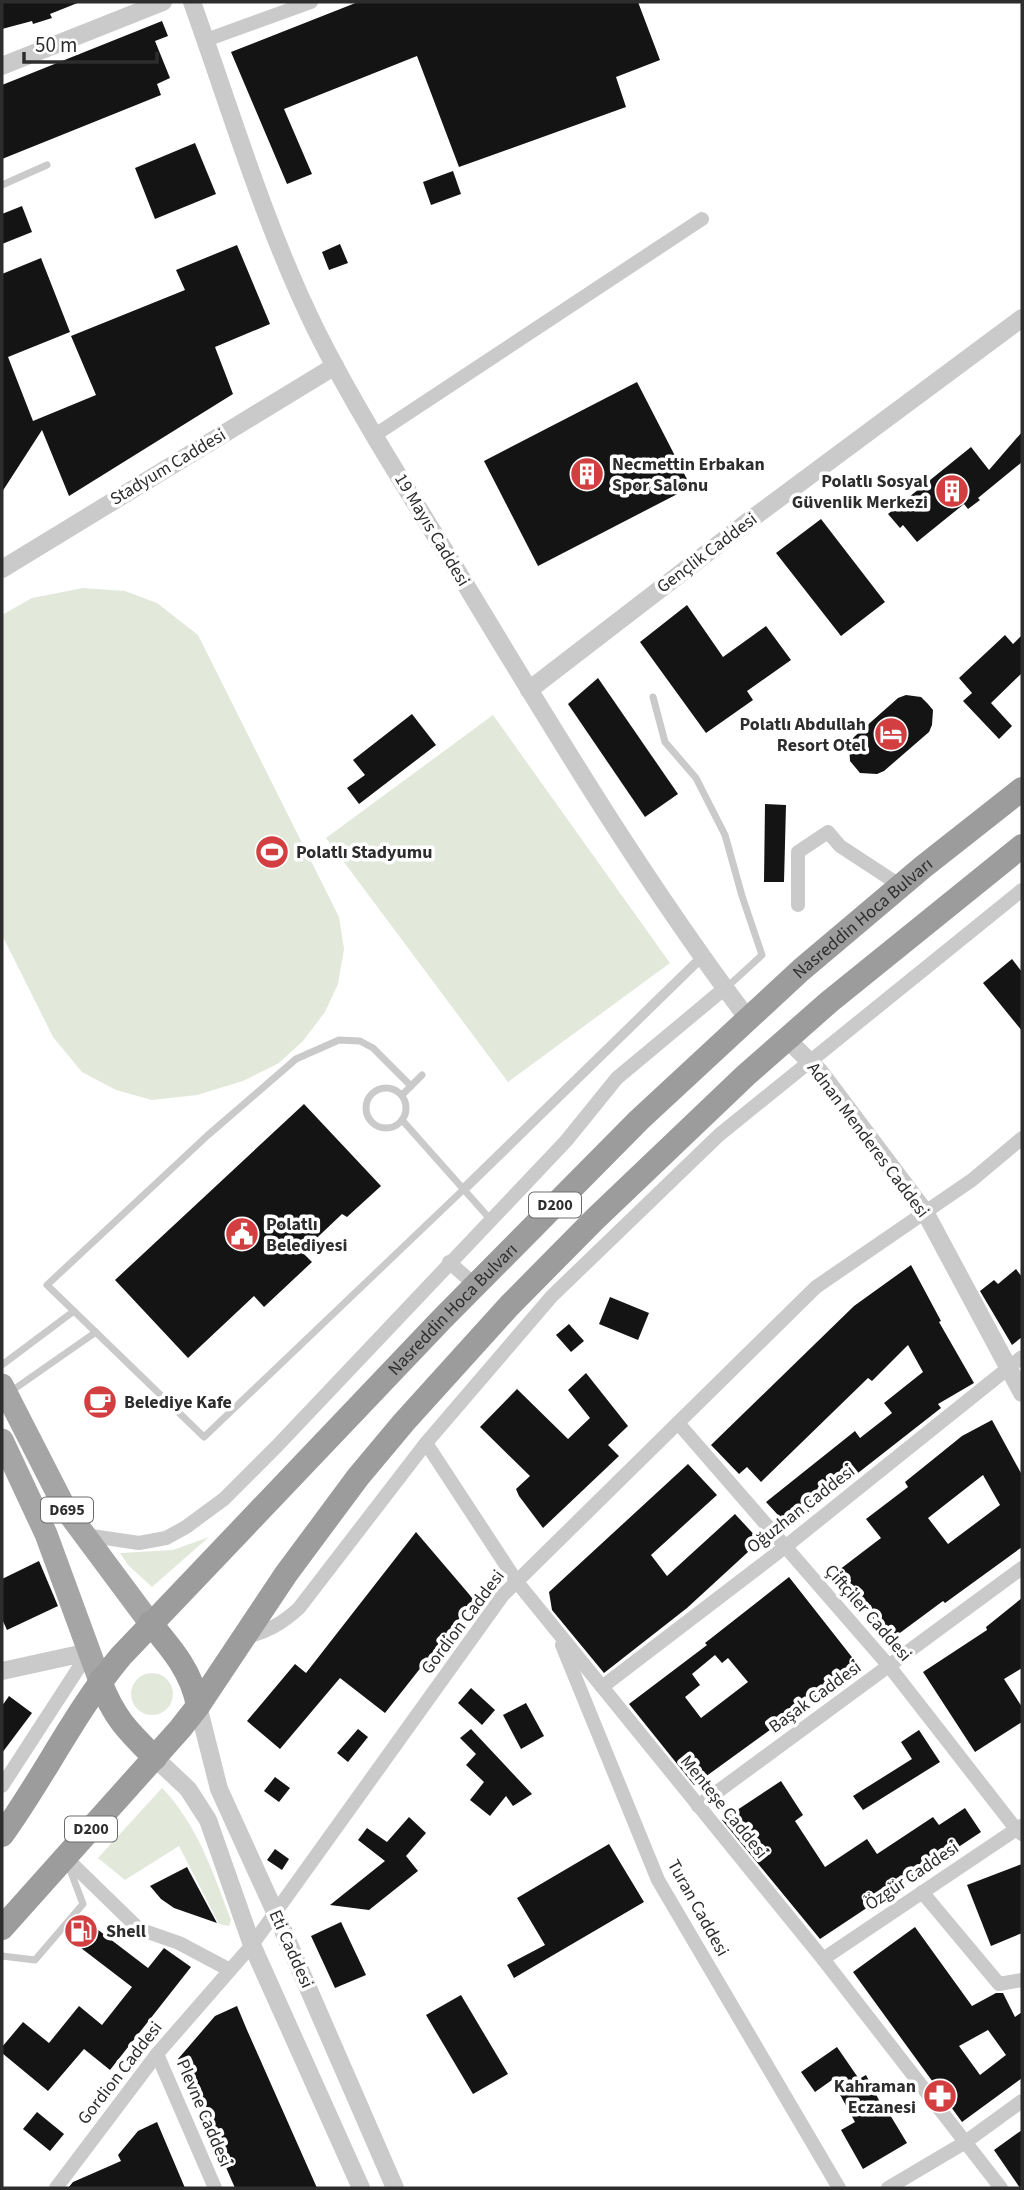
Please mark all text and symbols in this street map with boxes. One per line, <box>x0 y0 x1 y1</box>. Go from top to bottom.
scale bar <box>24 21 158 65</box>
text: 50 m <box>35 30 77 60</box>
street label: Stadyum Caddesi <box>105 423 231 511</box>
place label: Necmettin Erbakan Spor Salonu <box>612 452 765 498</box>
building icon: Necmettin Erbakan Spor Salonu <box>568 455 606 493</box>
street label: 19 Mayıs Caddesi <box>388 469 476 591</box>
place label: Polatlı Sosyal Güvenlik Merkezi <box>792 469 928 515</box>
building icon: Polatlı Sosyal Güvenlik Merkezi <box>933 472 971 510</box>
street label: Gençlik Caddesi <box>652 507 762 599</box>
place label: Polatlı Abdullah Resort Otel <box>740 712 866 758</box>
hotel icon: Polatlı Abdullah Resort Otel <box>872 715 910 753</box>
sports icon: Polatlı Stadyumu <box>253 833 291 871</box>
place label: Polatlı Stadyumu <box>296 840 432 865</box>
street label: Nasreddin Hoca Bulvarı <box>787 852 938 984</box>
street label: Adnan Menderes Caddesi <box>801 1057 935 1223</box>
road number: D200 <box>529 1192 581 1218</box>
place label: Polatlı Belediyesi <box>266 1212 347 1258</box>
public building icon: Polatlı Belediyesi <box>223 1215 261 1253</box>
street label: Nasreddin Hoca Bulvarı <box>382 1237 523 1381</box>
cafe icon: Belediye Kafe <box>81 1383 119 1421</box>
place label: Belediye Kafe <box>124 1390 232 1415</box>
street label: Oğuzhan Caddesi <box>742 1459 860 1559</box>
road number: D695 <box>41 1498 93 1522</box>
street label: Çiftçiler Caddesi <box>819 1559 917 1667</box>
street label: Gordion Caddesi <box>415 1565 511 1679</box>
street label: Başak Caddesi <box>764 1655 866 1739</box>
street label: Menteşe Caddesi <box>674 1750 774 1864</box>
road number: D200 <box>65 1816 117 1842</box>
street label: Özgür Caddesi <box>860 1835 964 1917</box>
street label: Turan Caddesi <box>661 1855 735 1961</box>
street label: Eti Caddesi <box>263 1906 319 1992</box>
fuel station icon: Shell <box>62 1912 100 1950</box>
place label: Shell <box>106 1919 146 1944</box>
street label: Gordion Caddesi <box>72 2016 168 2130</box>
street label: Plevne Caddesi <box>170 2055 238 2171</box>
place label: Kahraman Eczanesi <box>834 2074 916 2120</box>
pharmacy icon: Kahraman Eczanesi <box>921 2077 959 2115</box>

